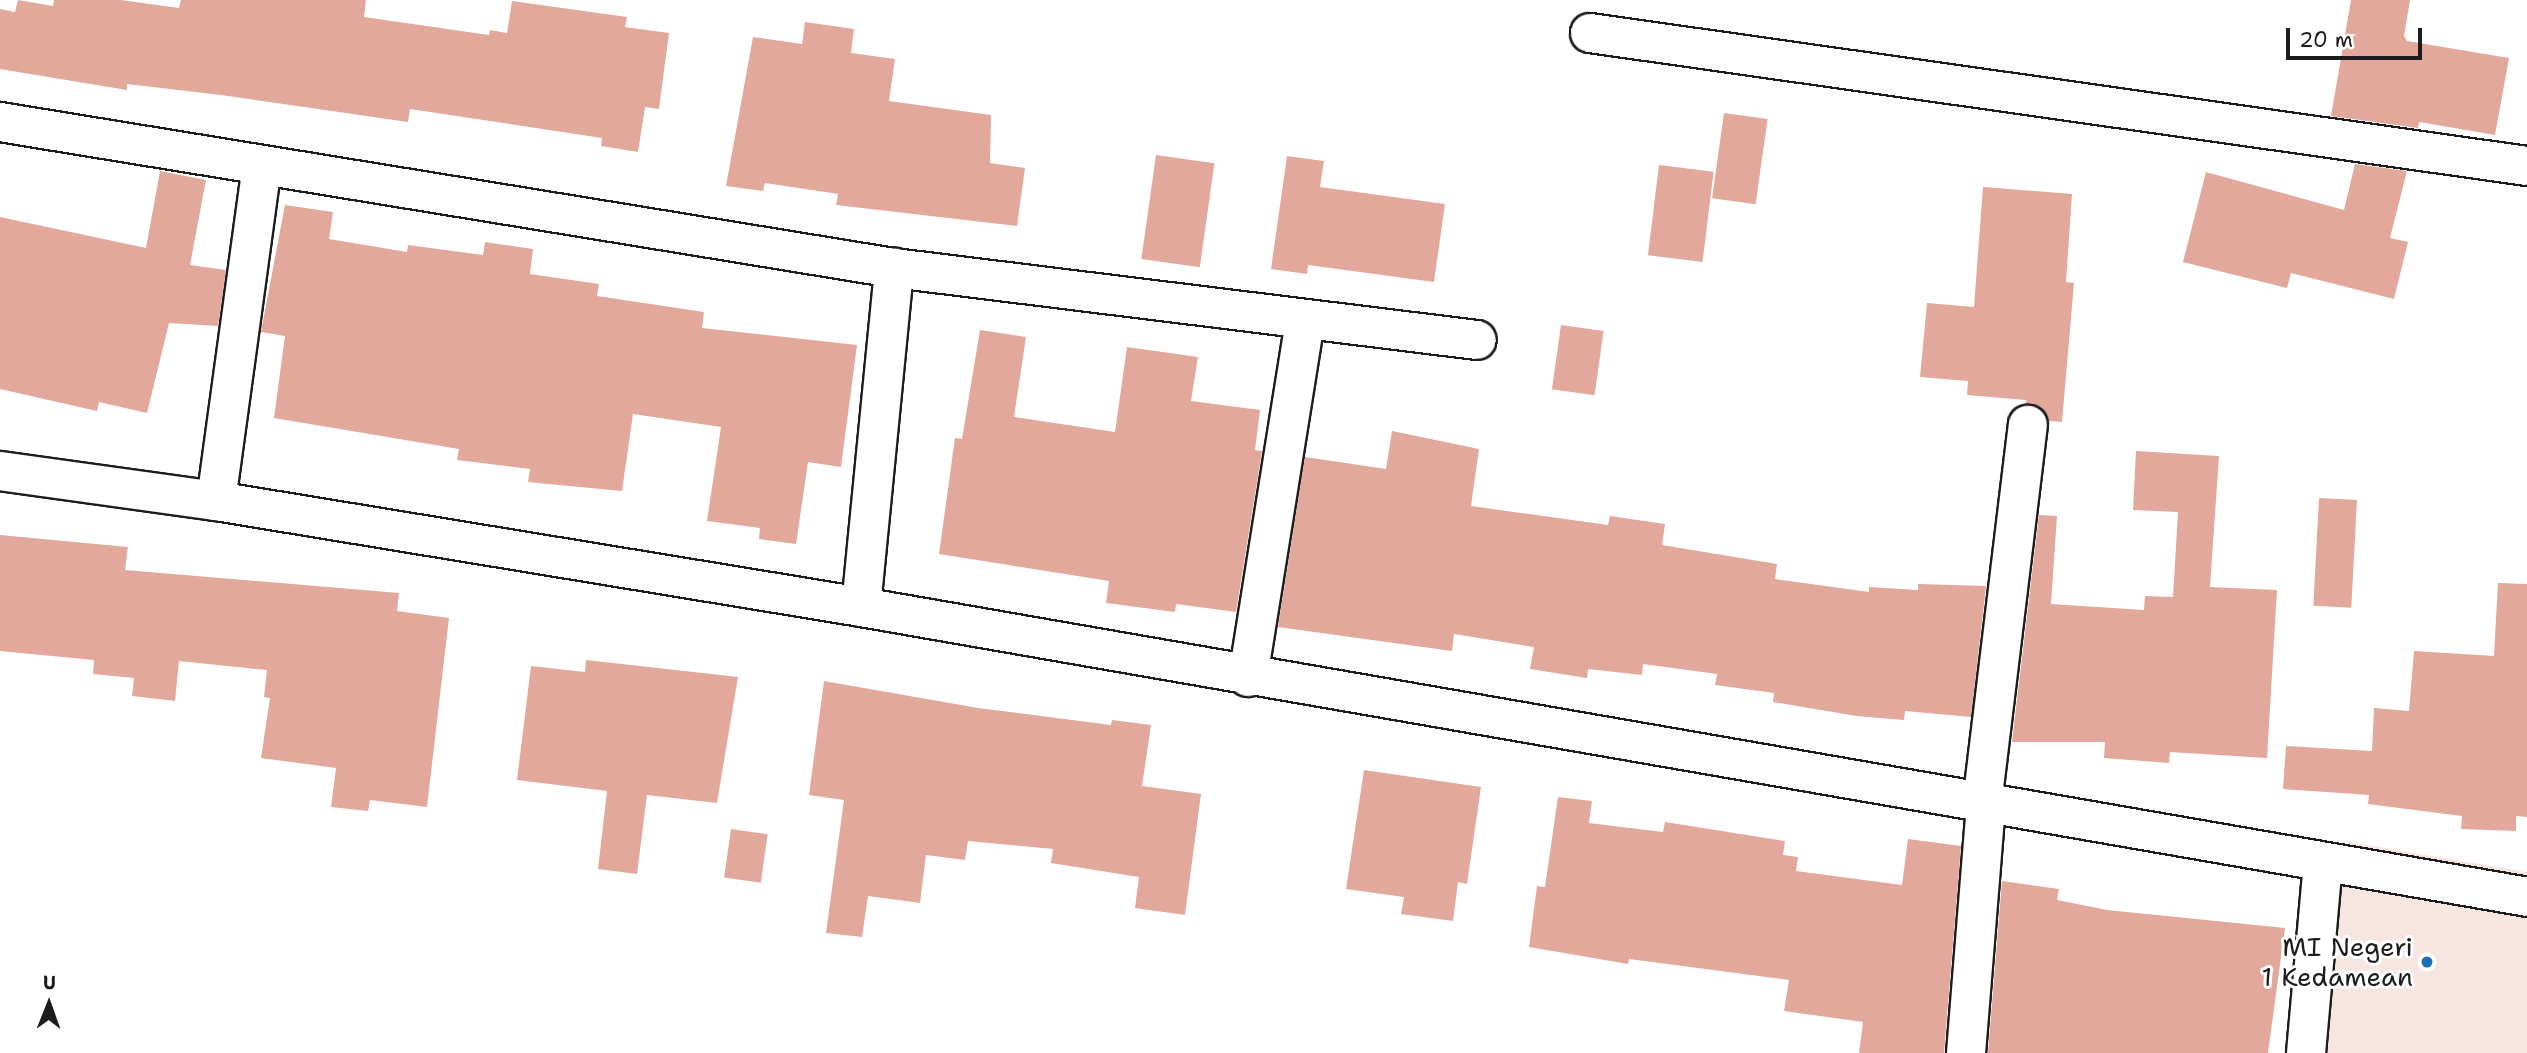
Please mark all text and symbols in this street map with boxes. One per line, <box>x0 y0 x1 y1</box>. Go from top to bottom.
scale bar <box>2289 14 2426 58</box>
text: 20 m <box>2299 26 2353 54</box>
place label: MI Negeri 1 Kedamean <box>2262 931 2413 992</box>
marker: MI Negeri 1 Kedamean <box>2419 954 2435 970</box>
north arrow <box>14 969 84 1039</box>
text: U <box>43 970 56 995</box>

